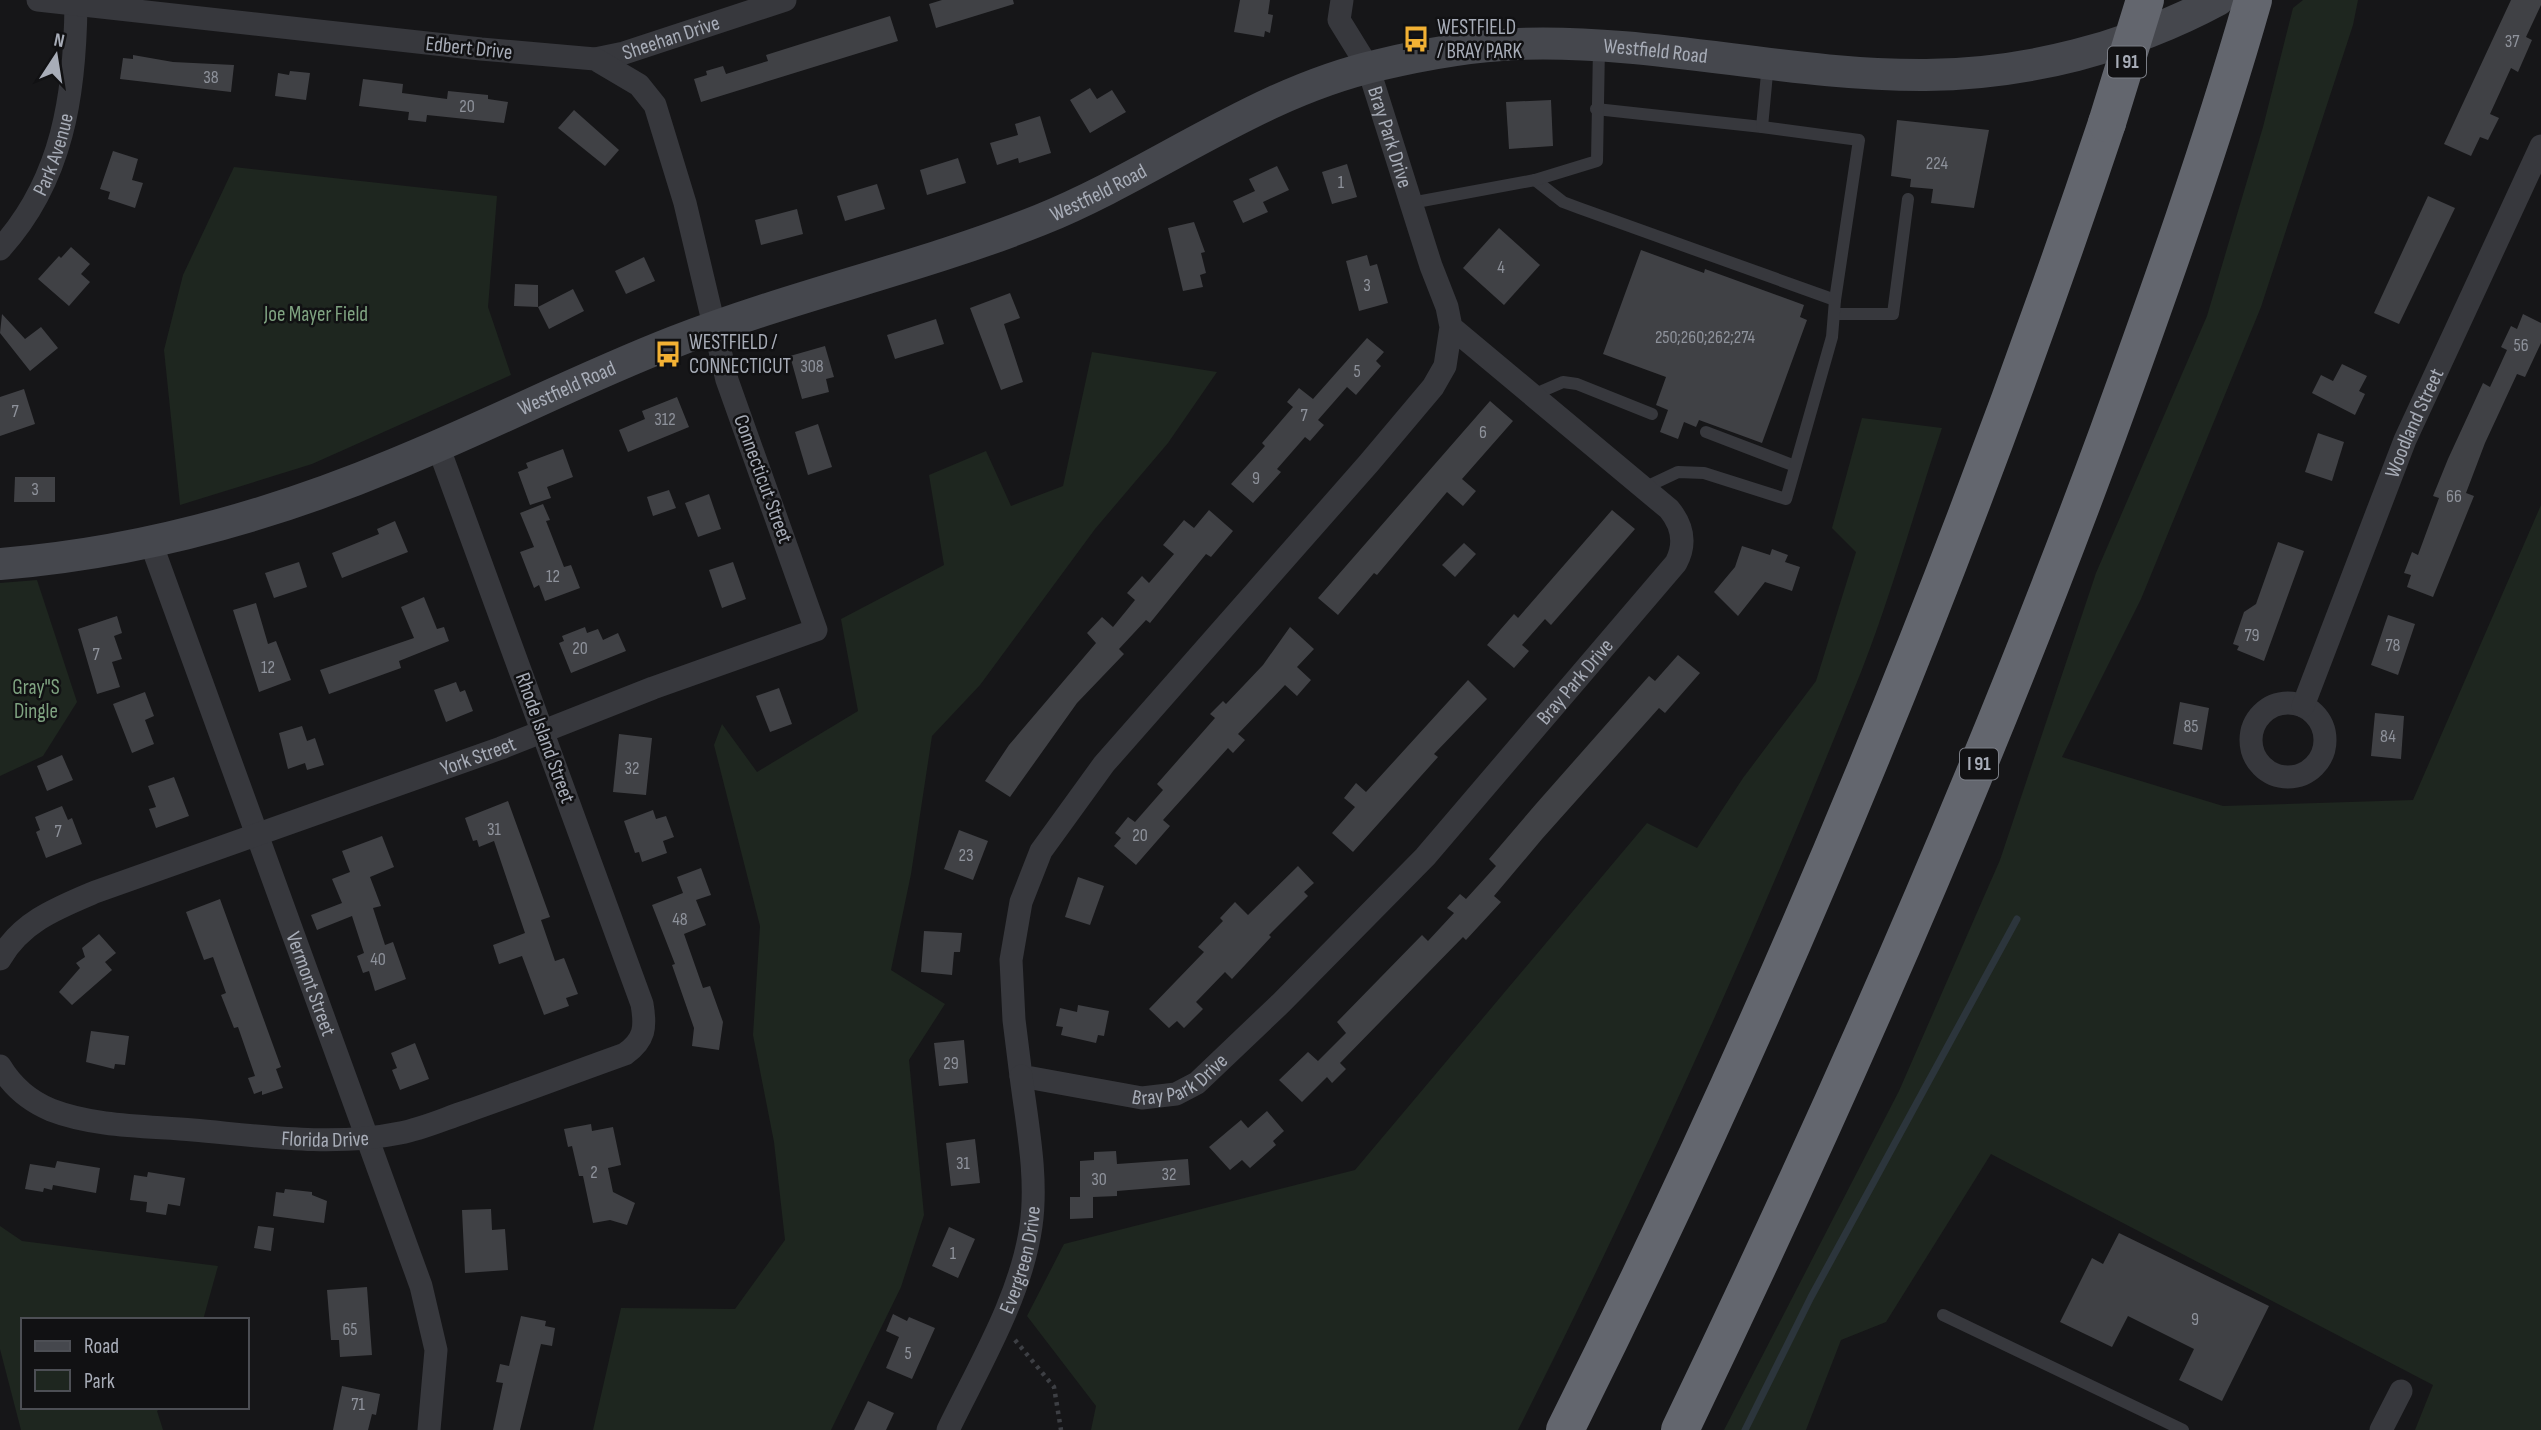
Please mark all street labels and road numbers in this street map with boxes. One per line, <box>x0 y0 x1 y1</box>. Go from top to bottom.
street label: Sheehan Drive <box>619 10 723 65</box>
street label: Edbert Drive <box>424 31 514 65</box>
street label: Westfield Road <box>1603 33 1709 69</box>
road number: I 91 <box>2108 46 2146 78</box>
street label: Bray Park Drive <box>1362 83 1418 191</box>
street label: Park Avenue <box>27 111 78 200</box>
street label: Westfield Road <box>1046 158 1151 227</box>
street label: Westfield Road <box>514 355 619 421</box>
street label: Woodland Street <box>2379 364 2449 481</box>
street label: Connecticut Street <box>728 411 798 547</box>
street label: Bray Park Drive <box>1531 633 1619 730</box>
street label: Rhode Island Street <box>510 669 580 807</box>
street label: York Street <box>437 731 519 781</box>
road number: I 91 <box>1960 748 1998 779</box>
street label: Vermont Street <box>281 928 342 1039</box>
street label: Bray Park Drive <box>1130 1048 1233 1110</box>
street label: Florida Drive <box>281 1125 370 1152</box>
street label: Evergreen Drive <box>994 1205 1045 1317</box>

